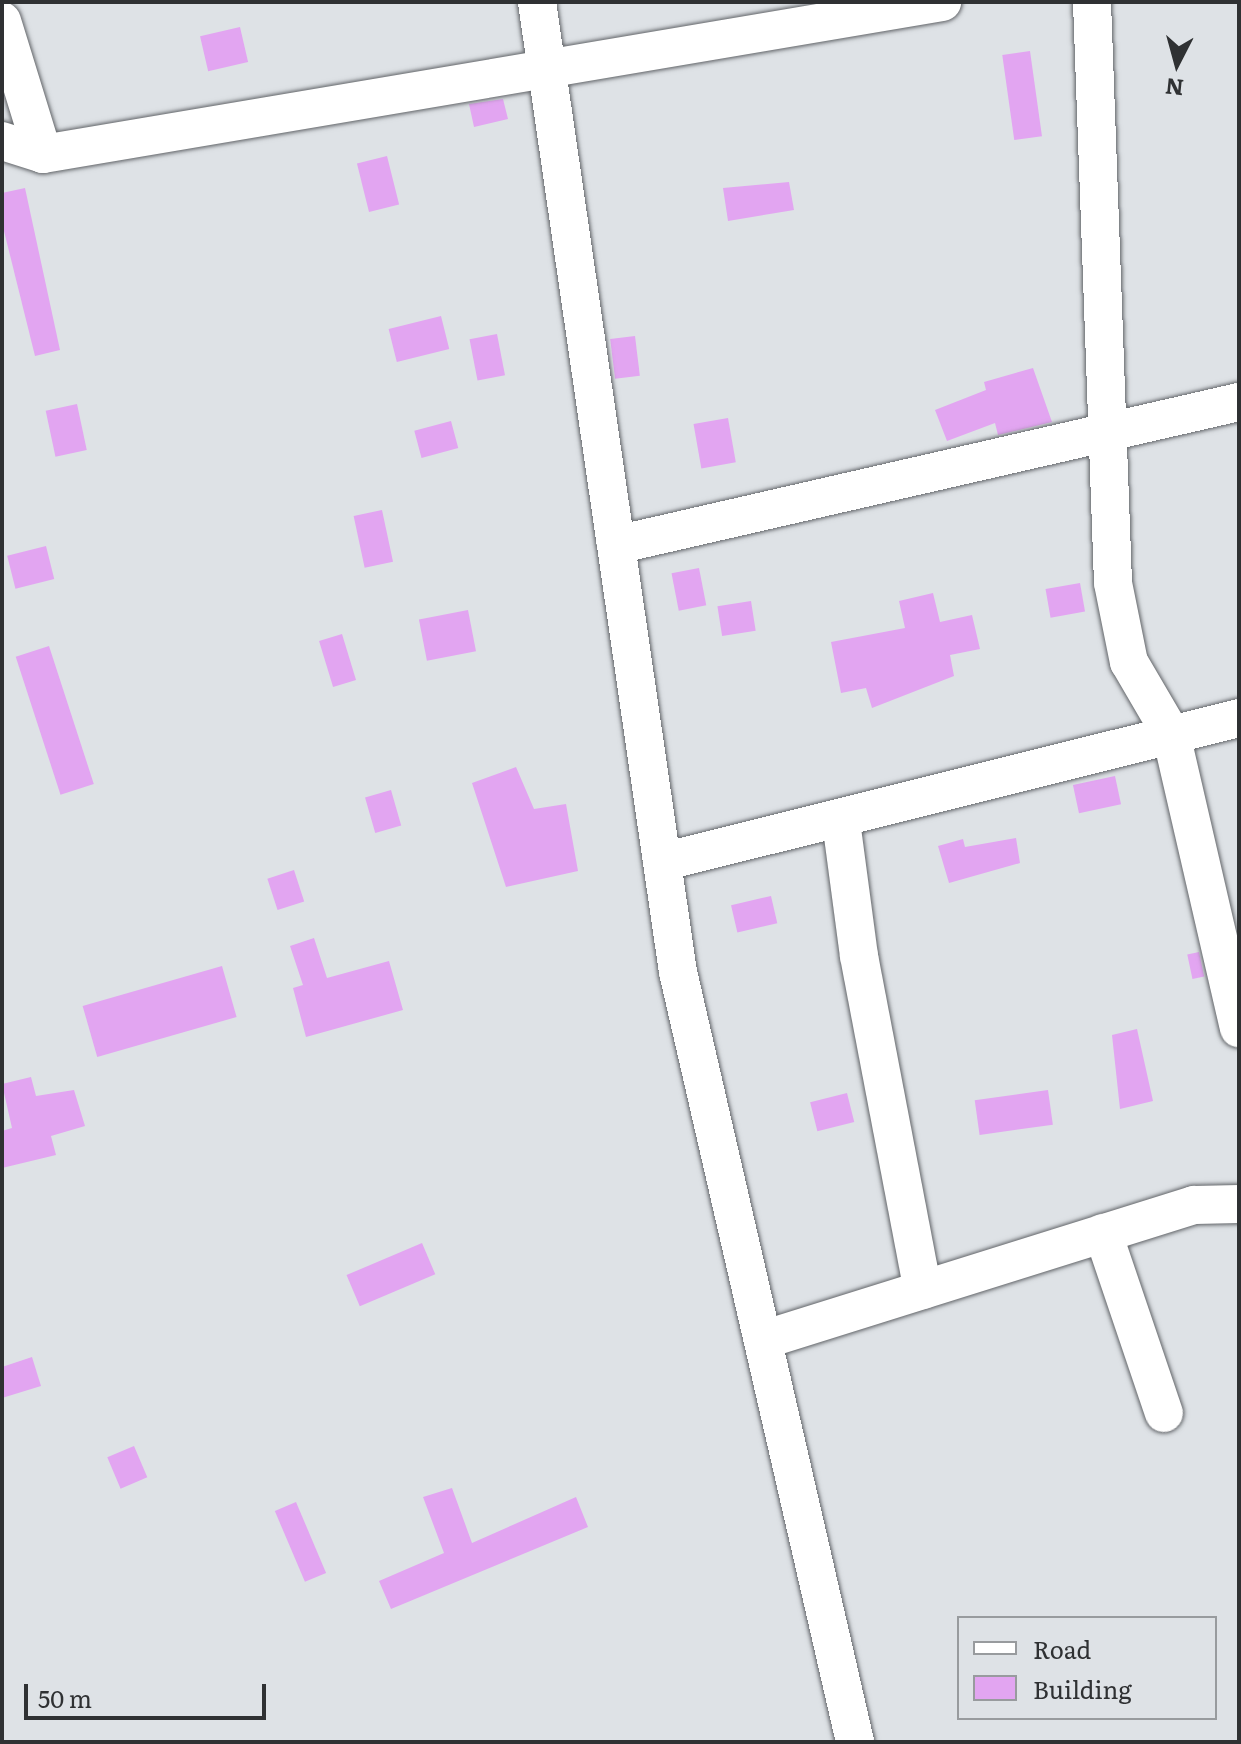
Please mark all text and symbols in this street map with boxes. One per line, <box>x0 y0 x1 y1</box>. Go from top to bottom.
north arrow <box>1137 24 1217 104</box>
text: N <box>1164 71 1185 106</box>
legend <box>957 1616 1217 1720</box>
text: Road <box>1033 1631 1091 1666</box>
scale bar <box>28 1668 270 1718</box>
text: Building <box>1033 1671 1132 1706</box>
text: 50 m <box>38 1680 92 1715</box>

